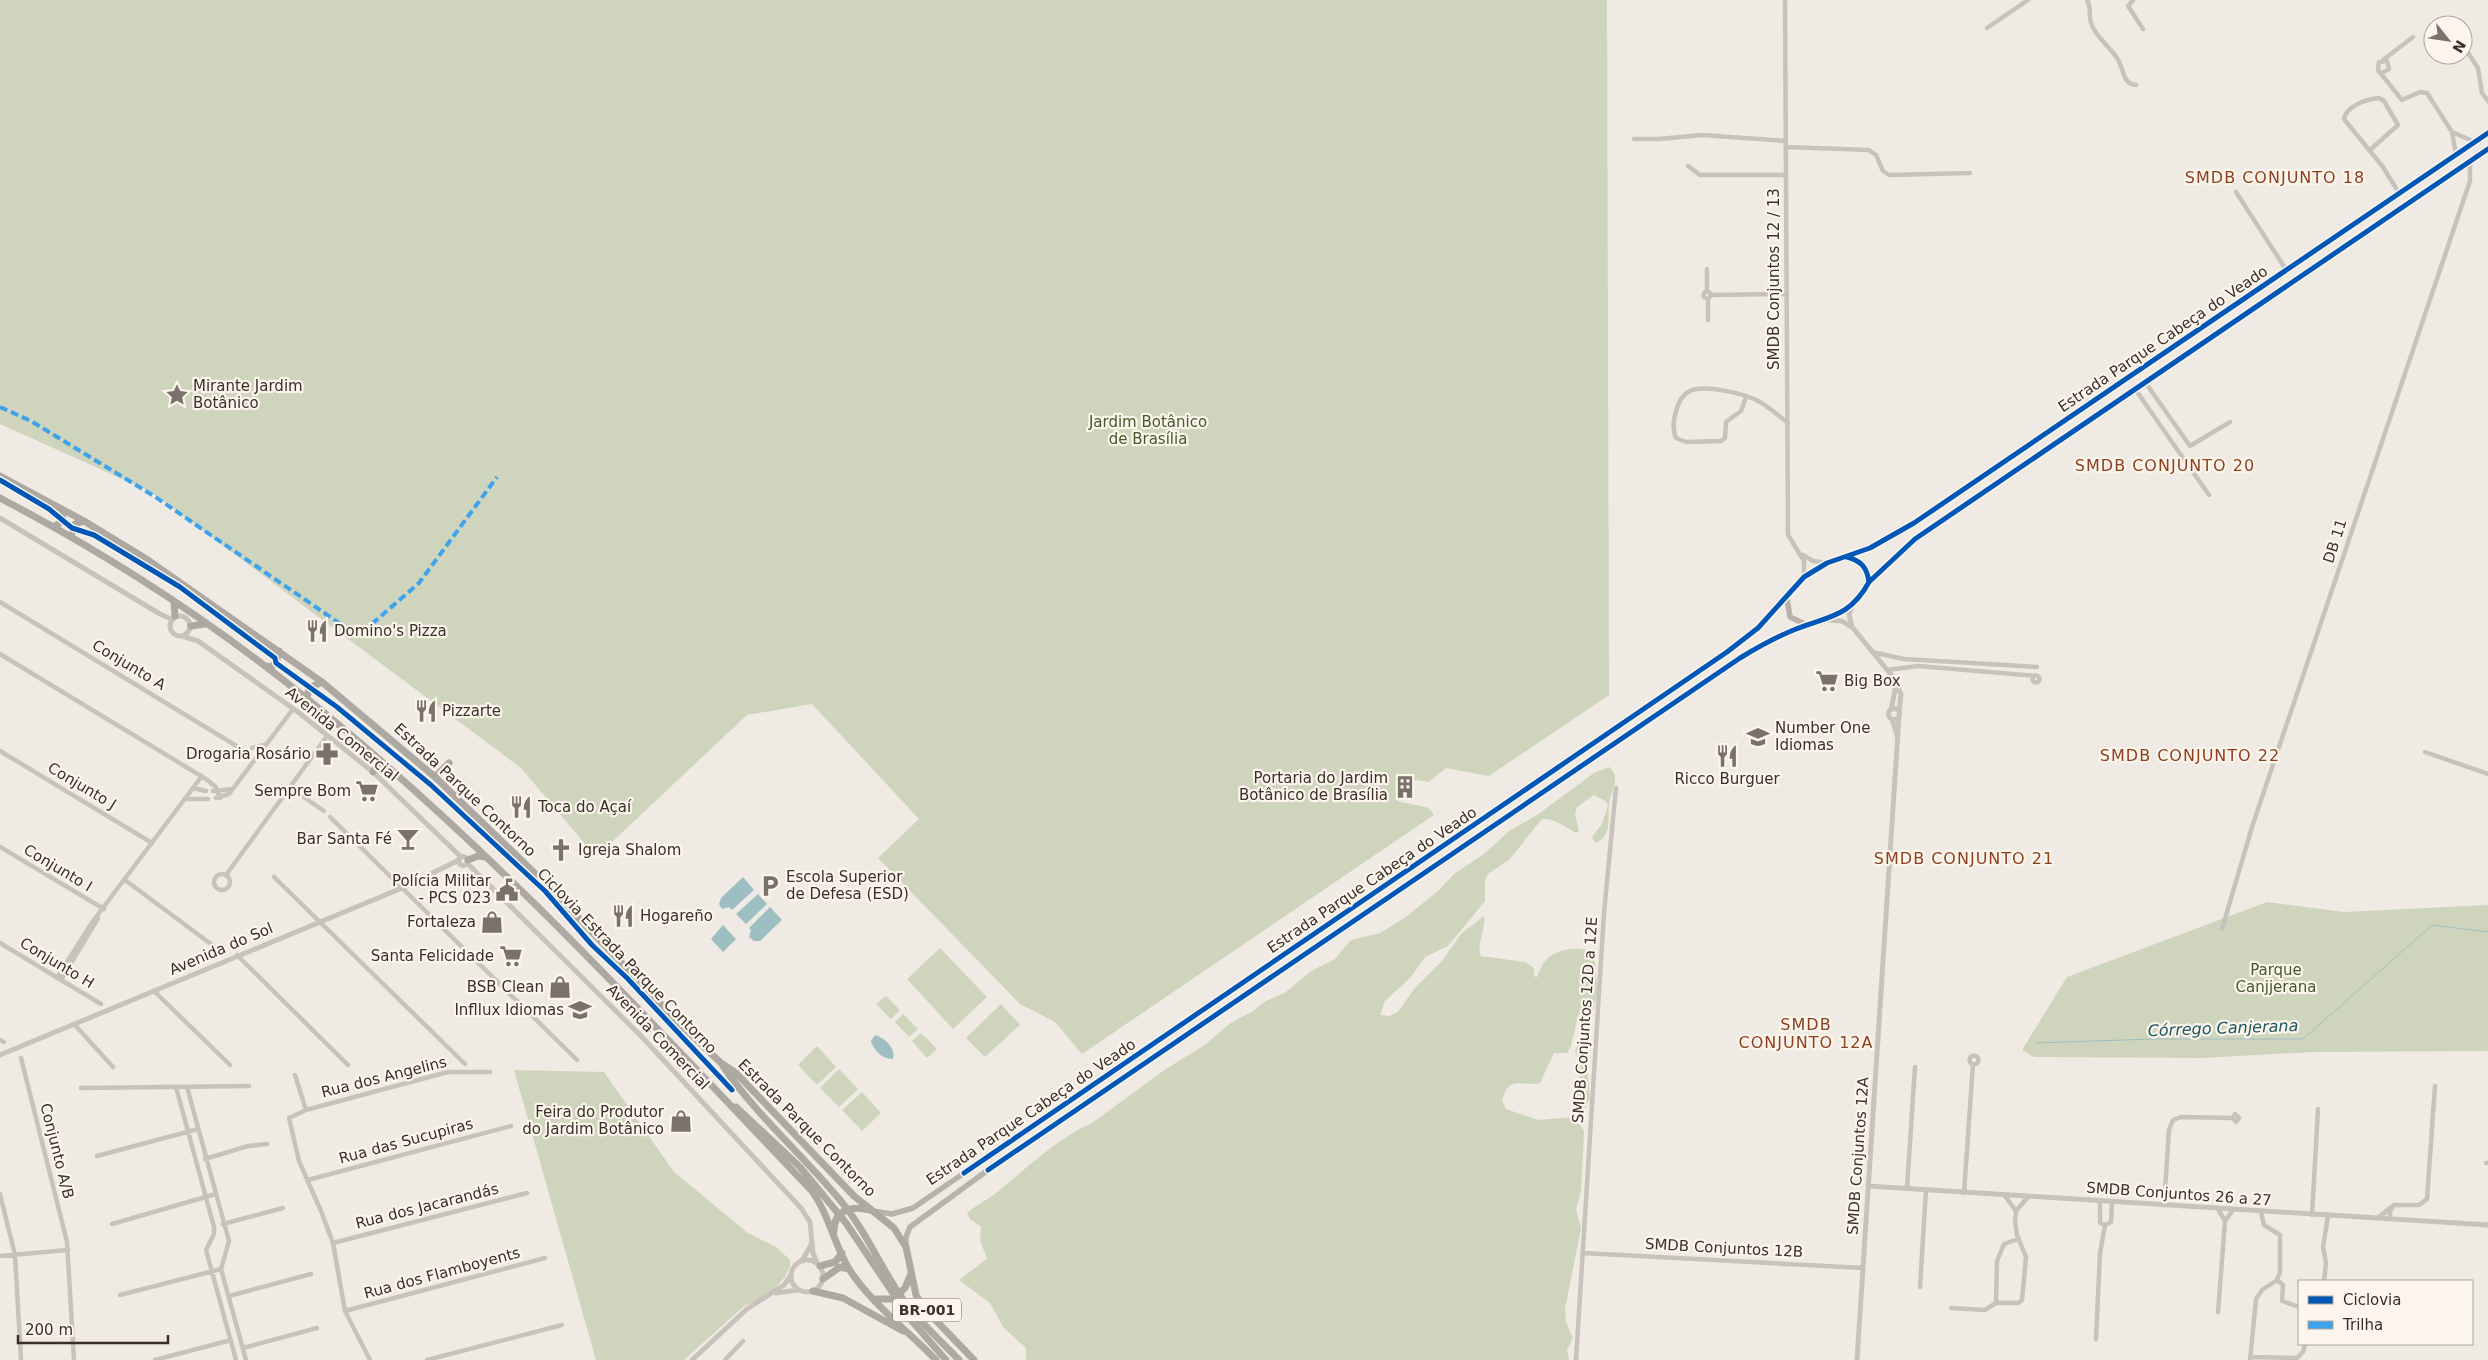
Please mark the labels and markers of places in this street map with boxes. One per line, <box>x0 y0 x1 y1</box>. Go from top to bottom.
place label: Mirante Jardim Botânico <box>193 377 303 412</box>
place icon: Mirante Jardim Botânico <box>164 382 190 408</box>
restaurant icon: Domino's Pizza <box>304 618 330 644</box>
place label: Domino's Pizza <box>334 622 447 640</box>
supermarket icon: Big Box <box>1814 668 1840 694</box>
place label: Big Box <box>1844 672 1901 690</box>
restaurant icon: Pizzarte <box>413 698 439 724</box>
place label: Pizzarte <box>442 702 501 720</box>
place label: Number One Idiomas <box>1775 719 1871 754</box>
school or university icon: Number One Idiomas <box>1745 724 1771 750</box>
pharmacy icon: Drogaria Rosário <box>314 741 340 767</box>
restaurant icon: Ricco Burguer <box>1714 743 1740 769</box>
place label: Drogaria Rosário <box>186 745 311 763</box>
place label: Portaria do Jardim Botânico de Brasília <box>1239 769 1388 804</box>
place label: Ricco Burguer <box>1674 770 1780 788</box>
building icon: Portaria do Jardim Botânico de Brasília <box>1392 774 1418 800</box>
supermarket icon: Sempre Bom <box>354 778 380 804</box>
place label: Sempre Bom <box>254 782 351 800</box>
restaurant icon: Toca do Açaí <box>508 794 534 820</box>
place label: Toca do Açaí <box>537 798 632 816</box>
bar icon: Bar Santa Fé <box>395 826 421 852</box>
place label: Bar Santa Fé <box>296 830 392 848</box>
church icon: Igreja Shalom <box>548 837 574 863</box>
place label: Igreja Shalom <box>578 841 681 859</box>
place label: Escola Superior de Defesa (ESD) <box>786 868 909 903</box>
place label: Polícia Militar - PCS 023 <box>392 872 492 907</box>
parking icon: Escola Superior de Defesa (ESD) <box>757 873 783 899</box>
public building icon: Polícia Militar - PCS 023 <box>494 877 520 903</box>
restaurant icon: Hogareño <box>610 903 636 929</box>
place label: Hogareño <box>640 907 713 925</box>
shop icon: Fortaleza <box>479 909 505 935</box>
place label: Fortaleza <box>407 913 476 931</box>
supermarket icon: Santa Felicidade <box>498 943 524 969</box>
place label: Santa Felicidade <box>371 947 494 965</box>
shop icon: BSB Clean <box>547 974 573 1000</box>
place label: BSB Clean <box>467 978 544 996</box>
school or university icon: Infllux Idiomas <box>567 997 593 1023</box>
place label: Infllux Idiomas <box>454 1001 564 1019</box>
place label: Feira do Produtor do Jardim Botânico <box>522 1103 665 1138</box>
shop icon: Feira do Produtor do Jardim Botânico <box>668 1108 694 1134</box>

